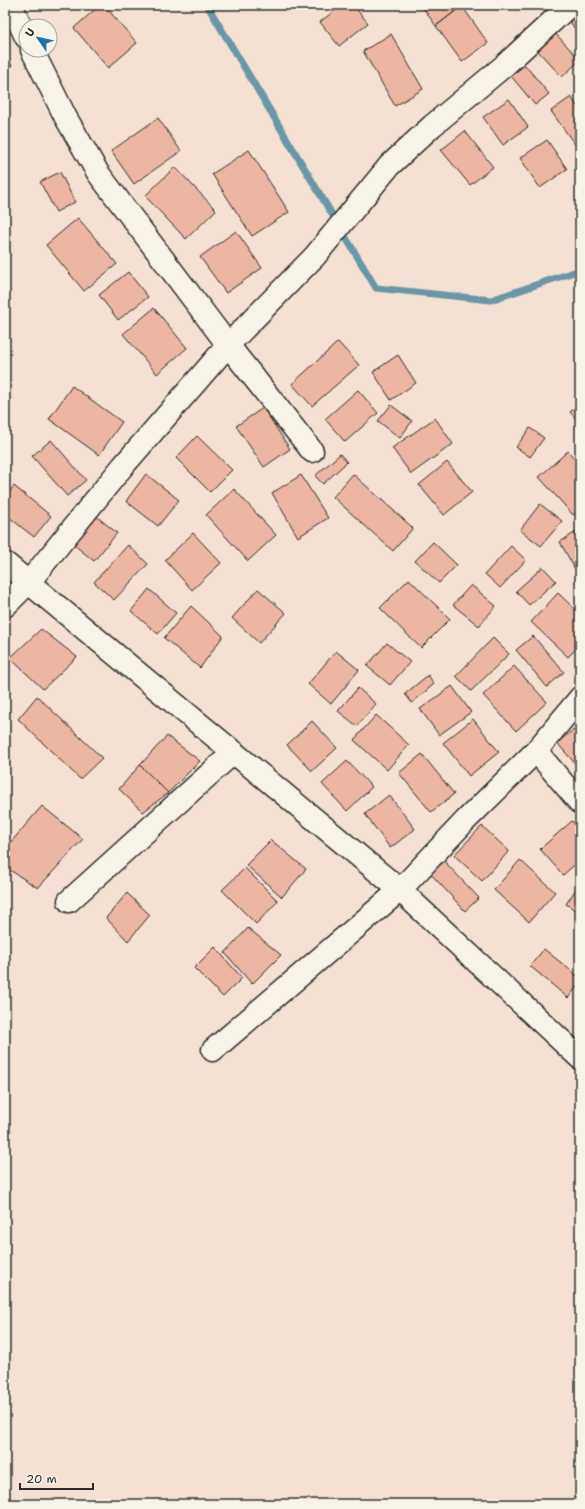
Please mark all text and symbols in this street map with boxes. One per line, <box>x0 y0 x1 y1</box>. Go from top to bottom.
north arrow <box>18 18 58 58</box>
text: U <box>22 25 38 40</box>
scale bar <box>20 1465 93 1491</box>
text: 20 m <box>26 1471 57 1487</box>

